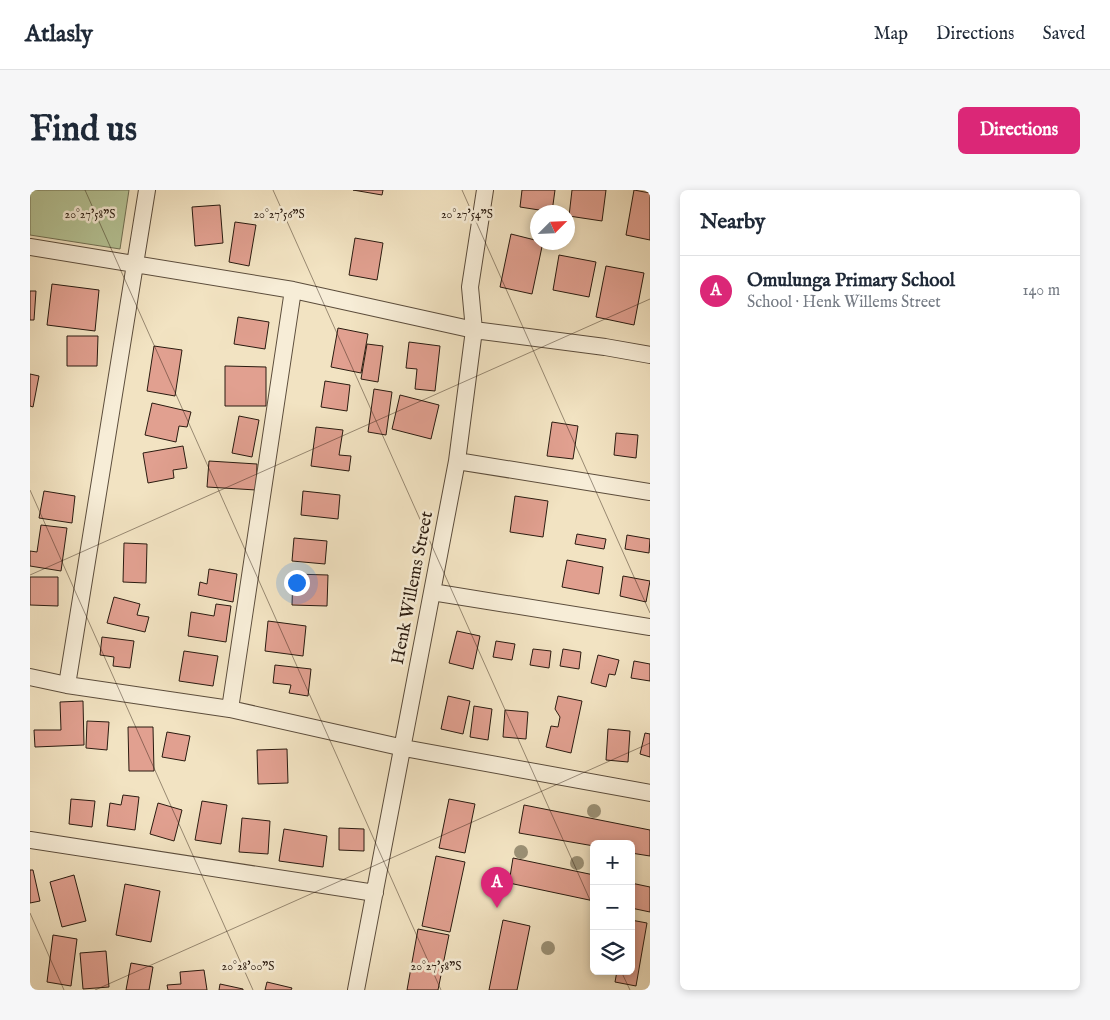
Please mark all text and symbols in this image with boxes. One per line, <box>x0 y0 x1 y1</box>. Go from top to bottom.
text: Atlasly <box>25 19 93 50</box>
text: Map <box>874 23 908 46</box>
text: Directions <box>936 23 1014 46</box>
text: Saved <box>1042 23 1085 46</box>
button: Directions <box>958 107 1080 154</box>
text: Find us <box>30 108 137 153</box>
north arrow <box>530 205 575 250</box>
text: 20°27'58"S <box>65 207 115 222</box>
text: 20°27'56"S <box>253 207 305 222</box>
text: 20°27'54"S <box>441 207 493 222</box>
text: Nearby <box>700 209 765 236</box>
text: Omulunga Primary School <box>747 269 955 293</box>
text: A <box>711 281 721 301</box>
text: 140 m <box>1022 281 1060 301</box>
text: School · Henk Willems Street <box>747 293 941 313</box>
street label: Henk Willems Street <box>387 509 439 667</box>
your location <box>284 570 310 596</box>
map controls <box>590 840 635 975</box>
button: + <box>590 840 635 885</box>
pin: A <box>481 867 513 908</box>
button: − <box>590 885 635 930</box>
button: layers <box>590 930 635 975</box>
text: 20°28'00"S <box>222 959 274 974</box>
text: 20°27'58"S <box>411 959 461 974</box>

